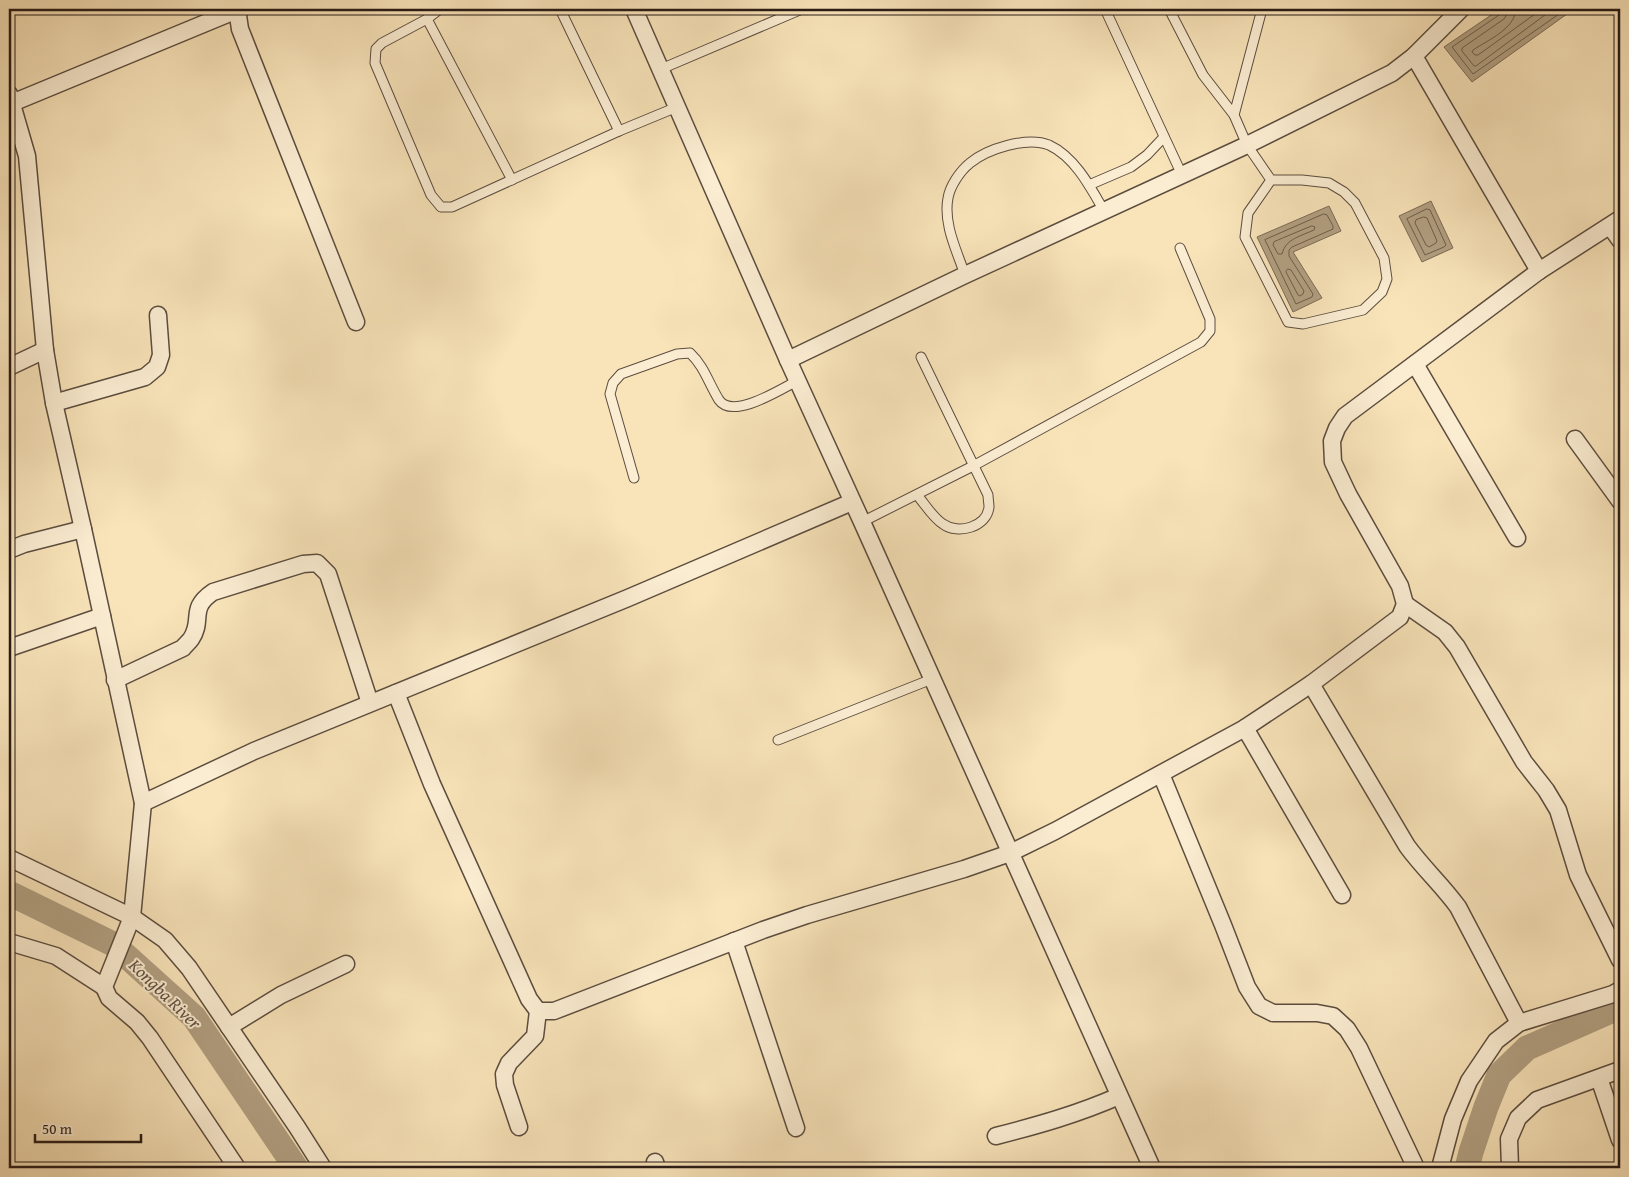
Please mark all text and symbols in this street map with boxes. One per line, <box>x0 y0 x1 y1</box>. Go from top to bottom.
water label: Kongba River <box>122 951 209 1036</box>
scale bar <box>35 1112 141 1144</box>
text: 50 m <box>42 1118 73 1139</box>

